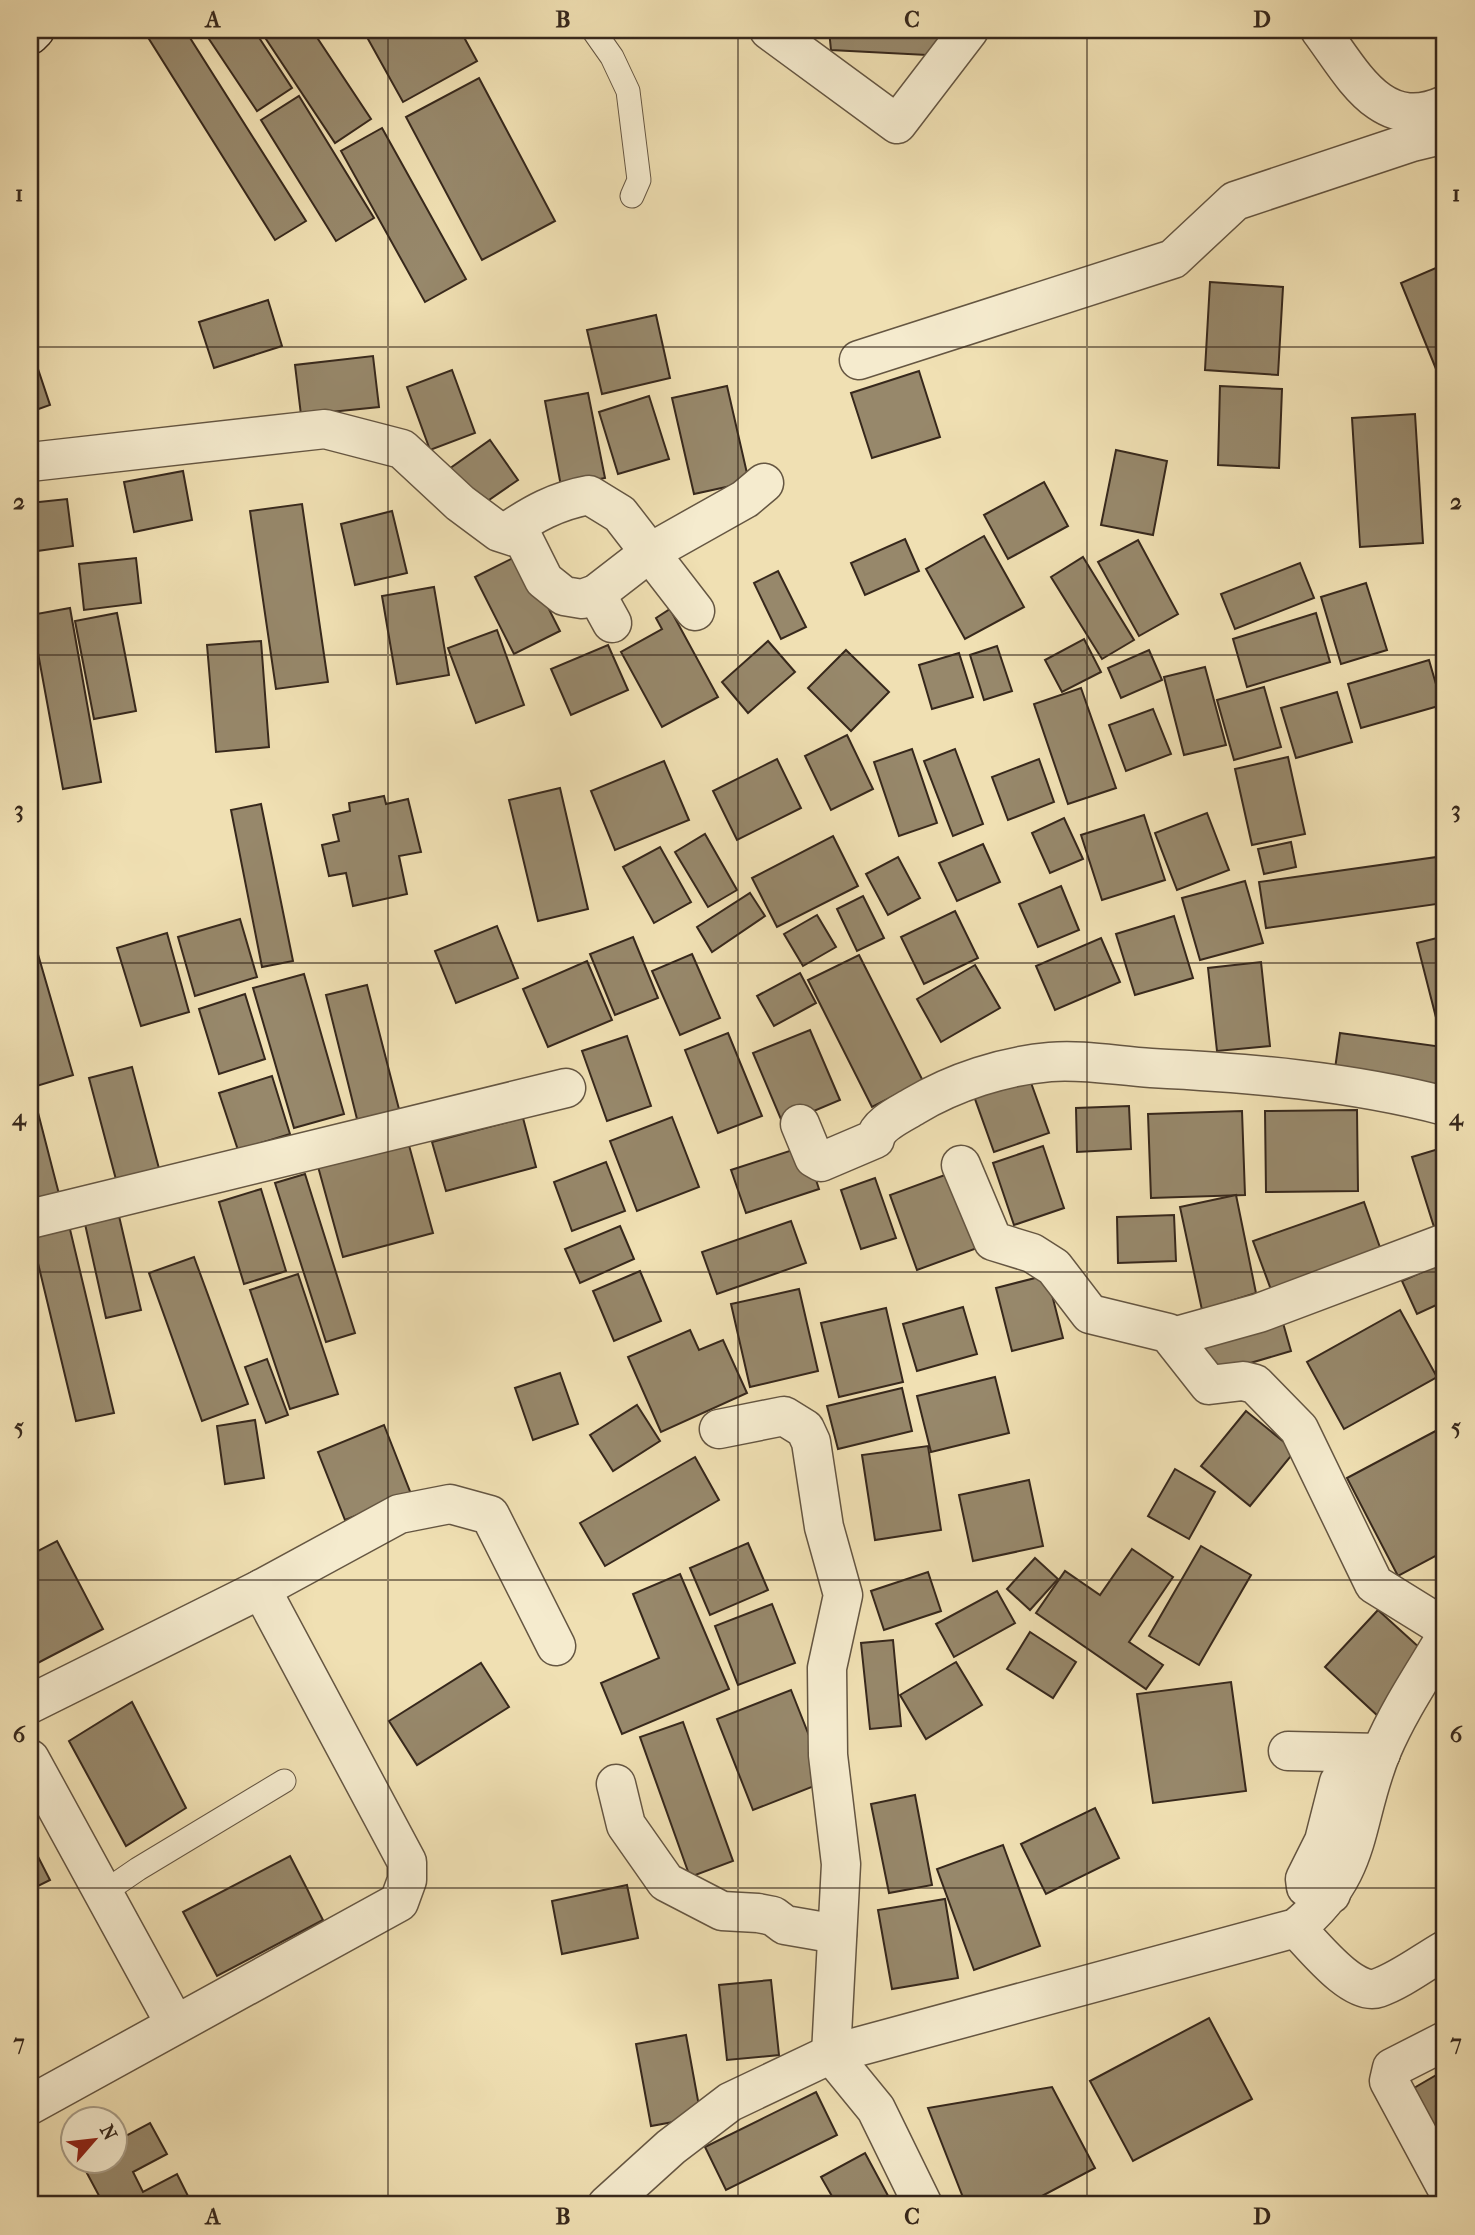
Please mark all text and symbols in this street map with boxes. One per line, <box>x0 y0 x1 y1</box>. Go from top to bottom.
text: A <box>204 6 222 33</box>
text: B <box>556 6 571 33</box>
text: C <box>904 6 920 33</box>
text: D <box>1253 6 1271 33</box>
text: 1 <box>15 180 23 207</box>
text: 1 <box>1452 180 1460 207</box>
text: 2 <box>13 488 25 515</box>
text: 2 <box>1450 488 1462 515</box>
text: 3 <box>14 796 24 823</box>
text: 3 <box>1451 796 1461 823</box>
text: 4 <box>11 1104 27 1131</box>
text: 4 <box>1448 1104 1464 1131</box>
text: 5 <box>14 1413 24 1440</box>
text: 5 <box>1451 1413 1461 1440</box>
text: 6 <box>13 1721 26 1748</box>
text: 6 <box>1450 1721 1463 1748</box>
text: 7 <box>12 2029 25 2056</box>
text: 7 <box>1449 2029 1462 2056</box>
north arrow <box>60 2106 130 2176</box>
text: N <box>95 2121 121 2145</box>
text: A <box>204 2203 222 2230</box>
text: B <box>556 2203 571 2230</box>
text: C <box>904 2203 920 2230</box>
text: D <box>1253 2203 1271 2230</box>

